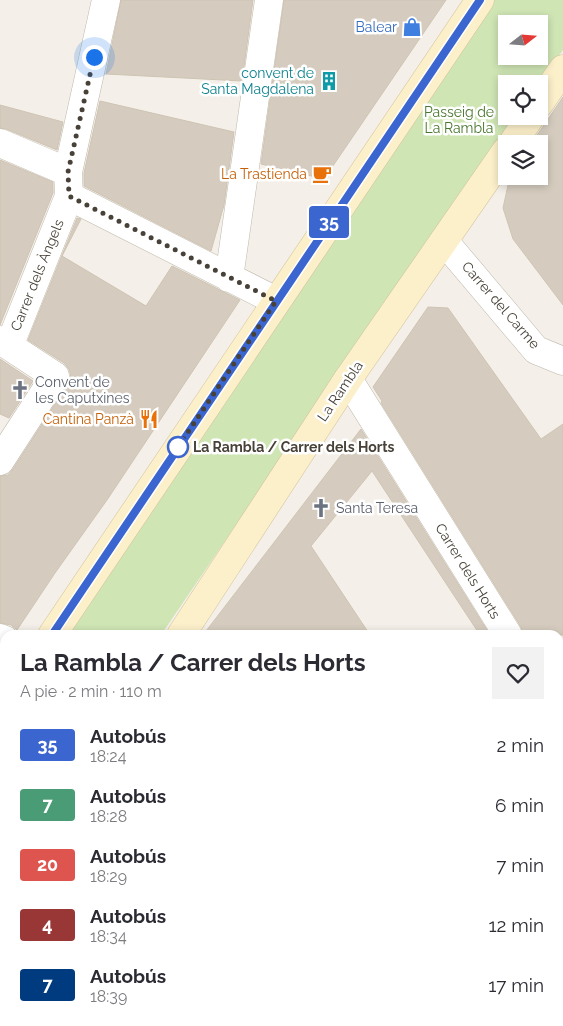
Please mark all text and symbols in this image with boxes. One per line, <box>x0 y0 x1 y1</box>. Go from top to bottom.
north arrow <box>498 15 548 65</box>
map controls <box>498 15 548 185</box>
shop icon: Balear <box>401 16 423 38</box>
place label: Balear <box>355 19 397 35</box>
your location <box>82 45 107 70</box>
place label: convent de Santa Magdalena <box>201 65 314 97</box>
building icon: convent de Santa Magdalena <box>318 70 340 92</box>
button: locate <box>498 75 548 125</box>
park label: Passeig de La Rambla <box>424 104 494 136</box>
button: layers <box>498 135 548 185</box>
cafe icon: La Trastienda <box>311 163 333 185</box>
place label: La Trastienda <box>221 166 307 182</box>
line badge: 35 <box>306 206 352 238</box>
text: 35 <box>319 211 339 232</box>
street label: Carrer dels Àngels <box>6 216 67 333</box>
street label: Carrer del Carme <box>459 258 543 352</box>
street label: La Rambla <box>314 358 366 424</box>
place label: Convent de les Caputxines <box>35 374 130 406</box>
church icon: Convent de les Caputxines <box>9 379 31 401</box>
restaurant icon: Cantina Panzà <box>138 408 160 430</box>
place label: Cantina Panzà <box>43 411 134 427</box>
marker: La Rambla / Carrer dels Horts <box>167 436 189 458</box>
place label: La Rambla / Carrer dels Horts <box>193 439 395 455</box>
church icon: Santa Teresa <box>310 497 332 519</box>
place label: Santa Teresa <box>336 500 418 516</box>
street label: Carrer dels Horts <box>432 520 504 622</box>
button: heart <box>492 647 544 699</box>
text: La Rambla / Carrer dels Horts <box>20 648 366 677</box>
text: A pie · 2 min · 110 m <box>20 682 162 701</box>
text: Autobús <box>90 725 166 747</box>
text: 35 <box>37 734 58 755</box>
text: 2 min <box>497 734 544 756</box>
text: 18:24 <box>90 747 126 766</box>
text: Autobús <box>90 785 166 807</box>
text: 7 <box>42 794 53 815</box>
text: 6 min <box>495 794 544 816</box>
text: 18:28 <box>90 807 127 826</box>
text: Autobús <box>90 845 166 867</box>
text: 20 <box>37 854 58 875</box>
text: 7 min <box>496 854 544 876</box>
text: 18:29 <box>90 867 127 886</box>
text: Autobús <box>90 905 166 927</box>
text: 4 <box>42 914 53 935</box>
text: 12 min <box>488 914 544 936</box>
text: 18:34 <box>90 927 127 946</box>
text: Autobús <box>90 965 166 987</box>
text: 7 <box>42 974 53 995</box>
text: 17 min <box>488 974 544 996</box>
text: 18:39 <box>90 987 127 1006</box>

